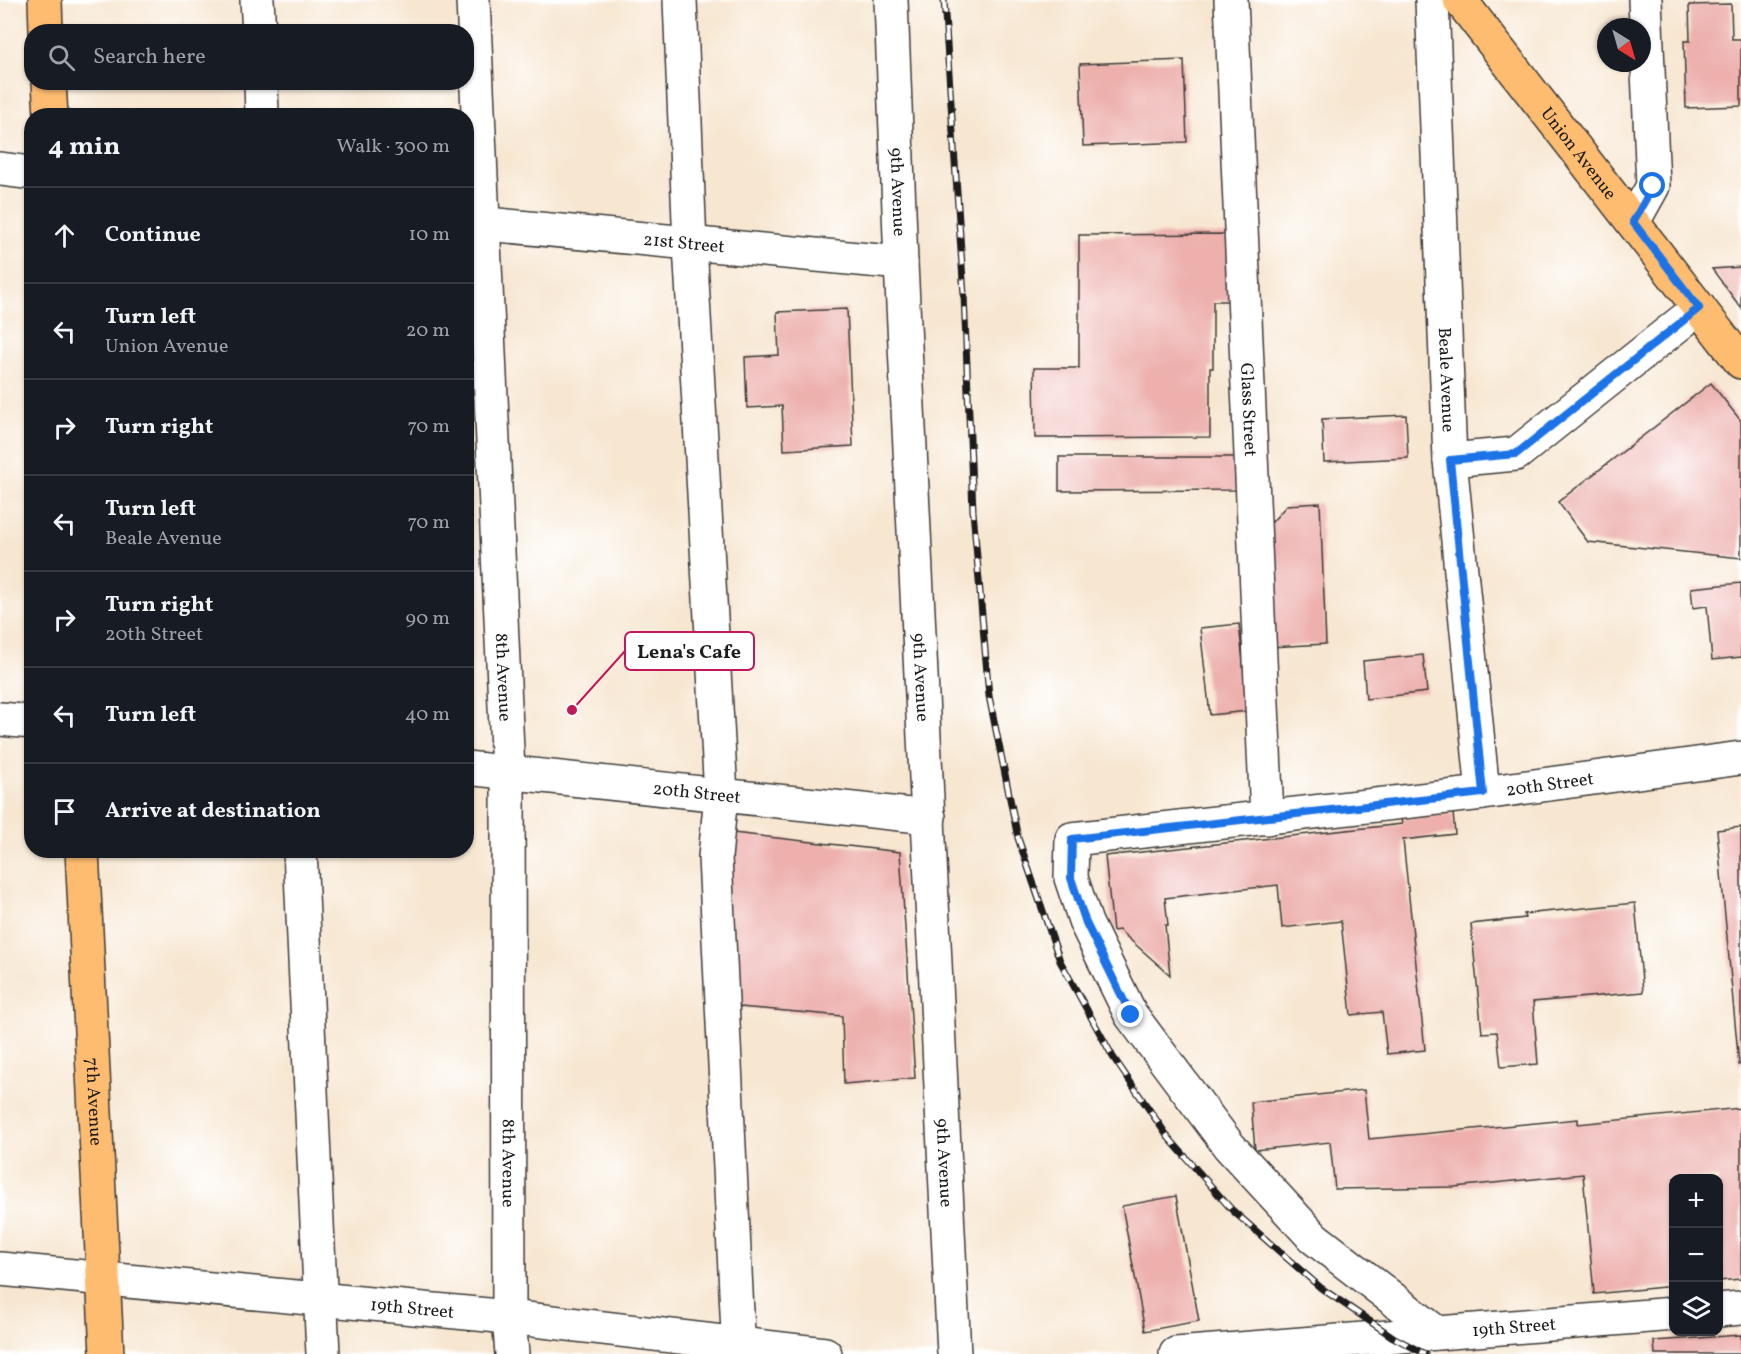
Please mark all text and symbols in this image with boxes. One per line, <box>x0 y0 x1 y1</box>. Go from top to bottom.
north arrow <box>1597 18 1651 72</box>
search box <box>24 24 474 90</box>
icon: search <box>45 41 78 74</box>
text: Search here <box>93 42 206 73</box>
street label: Union Avenue <box>1534 103 1622 206</box>
text: 4 min <box>48 129 120 165</box>
text: Walk · 300 m <box>337 133 450 161</box>
street label: 9th Avenue <box>883 147 911 237</box>
route start <box>1639 172 1665 198</box>
icon: ahead <box>48 219 81 252</box>
text: Continue <box>105 220 201 251</box>
text: 10 m <box>409 221 450 249</box>
street label: 21st Street <box>642 228 726 260</box>
text: Turn left <box>105 302 196 333</box>
icon: left <box>48 315 81 348</box>
text: 20 m <box>406 317 450 345</box>
street label: Beale Avenue <box>1431 327 1460 433</box>
text: Union Avenue <box>105 333 228 361</box>
street label: Glass Street <box>1233 362 1262 457</box>
icon: right <box>48 411 81 444</box>
text: Turn right <box>105 412 213 443</box>
text: 70 m <box>407 413 450 441</box>
text: Turn left <box>105 494 196 525</box>
icon: left <box>48 507 81 540</box>
text: 70 m <box>407 509 450 537</box>
text: Beale Avenue <box>105 525 222 553</box>
text: Turn right <box>105 590 213 621</box>
icon: right <box>48 603 81 636</box>
text: 90 m <box>406 605 450 633</box>
text: 20th Street <box>105 621 203 649</box>
street label: 8th Avenue <box>488 632 517 722</box>
callout: Lena's Cafe <box>625 632 754 670</box>
street label: 9th Avenue <box>905 632 934 722</box>
text: Lena's Cafe <box>637 639 741 667</box>
icon: left <box>48 699 81 732</box>
text: Turn left <box>105 700 196 731</box>
text: 40 m <box>405 701 450 729</box>
street label: 20th Street <box>1504 767 1595 804</box>
street label: 20th Street <box>651 777 742 811</box>
icon: arrive <box>48 795 81 828</box>
text: Arrive at destination <box>105 796 321 827</box>
route end <box>1117 1001 1143 1027</box>
street label: 7th Avenue <box>78 1057 108 1146</box>
street label: 9th Avenue <box>929 1118 958 1208</box>
street label: 8th Avenue <box>495 1119 520 1208</box>
map controls <box>1669 1174 1723 1336</box>
button: + <box>1669 1174 1723 1228</box>
button: − <box>1669 1228 1723 1282</box>
button: layers <box>1669 1282 1723 1336</box>
street label: 19th Street <box>369 1293 455 1326</box>
street label: 19th Street <box>1471 1313 1557 1344</box>

